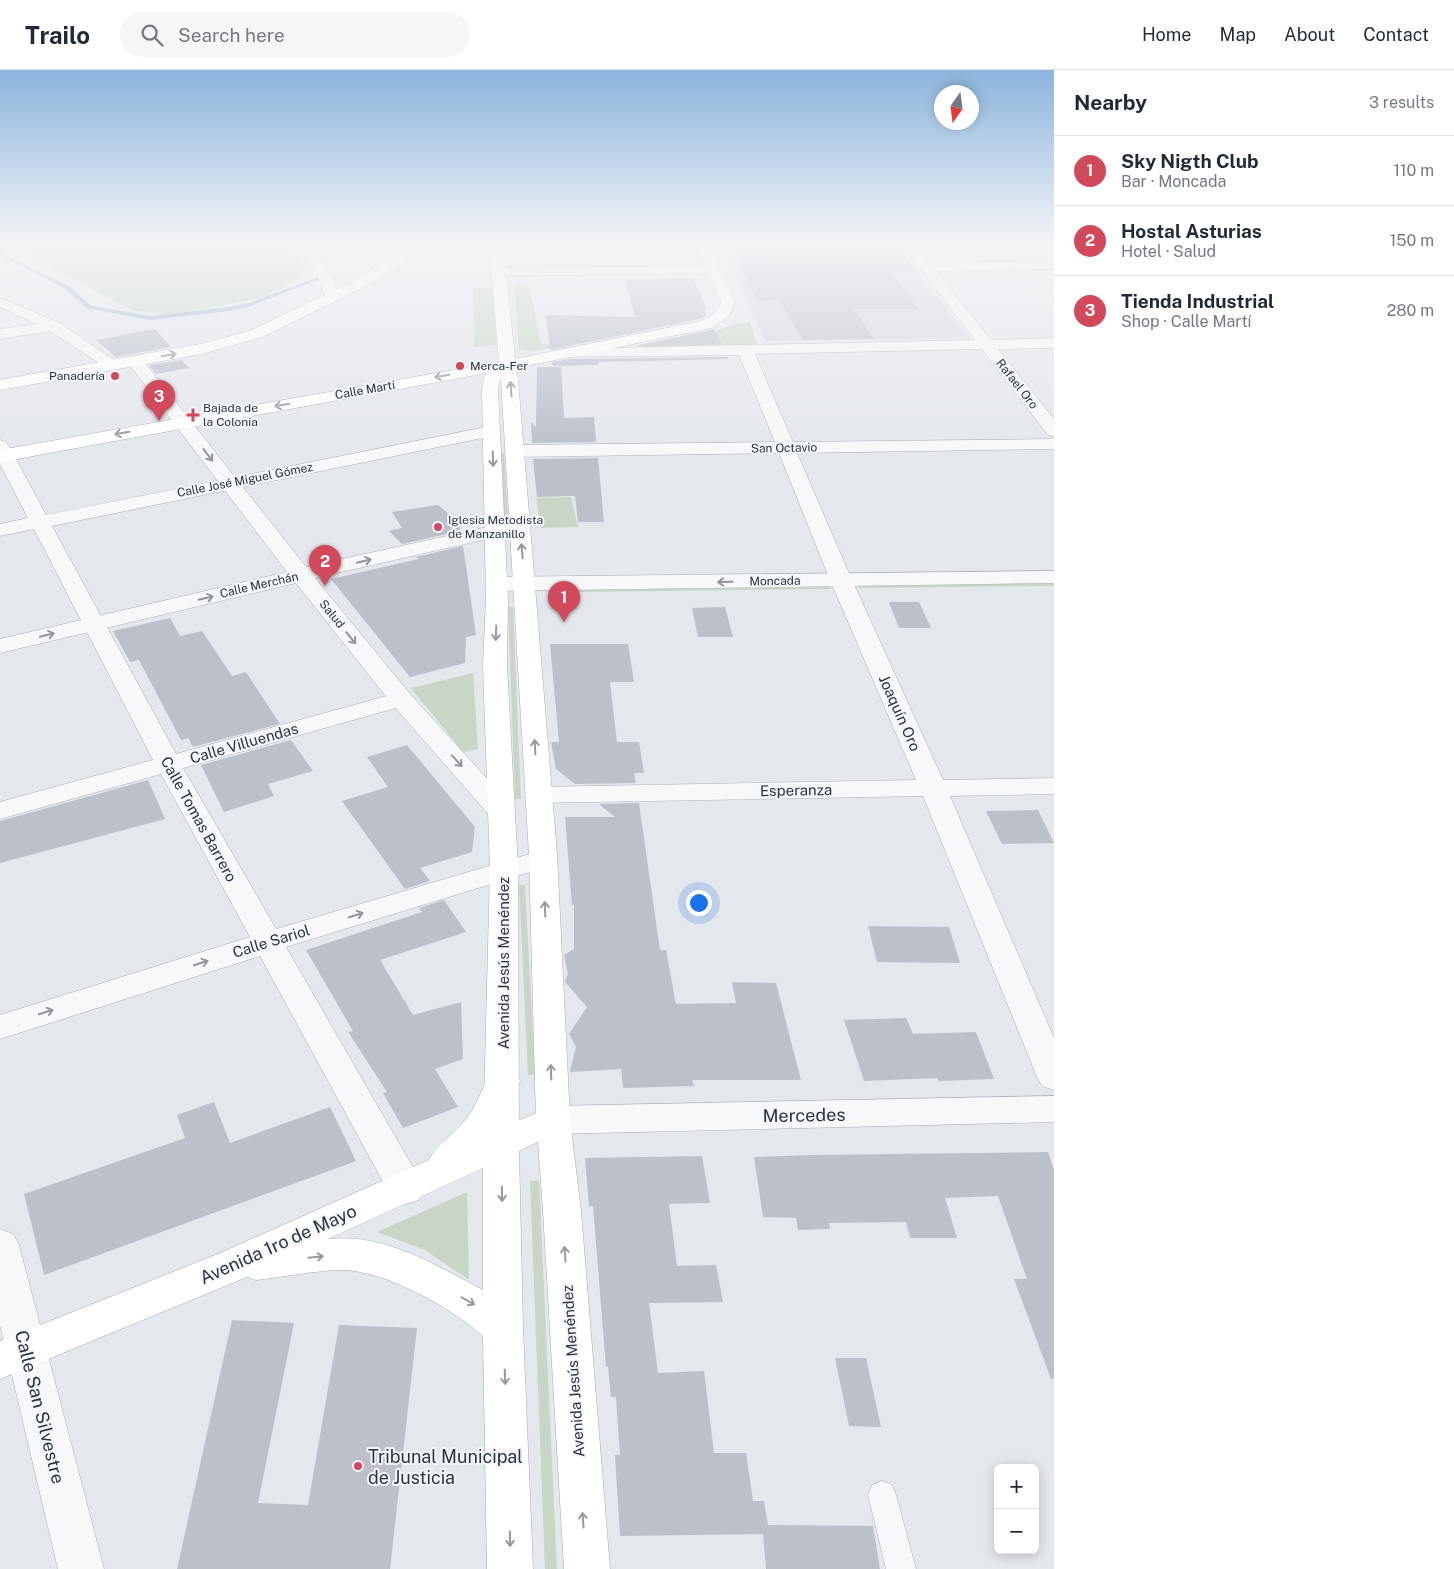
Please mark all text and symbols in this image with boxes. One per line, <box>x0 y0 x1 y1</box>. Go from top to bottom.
search box <box>120 12 470 57</box>
text: Trailo <box>25 21 90 49</box>
icon: search <box>138 21 166 49</box>
text: Search here <box>178 24 285 46</box>
text: Home <box>1142 24 1192 45</box>
text: Map <box>1220 24 1256 45</box>
text: About <box>1284 24 1335 45</box>
text: Contact <box>1363 24 1429 45</box>
north arrow <box>934 85 979 130</box>
text: Nearby <box>1074 90 1147 115</box>
text: 3 results <box>1369 93 1434 112</box>
text: Sky Nigth Club <box>1121 150 1259 172</box>
text: 1 <box>1087 161 1093 180</box>
text: 110 m <box>1393 161 1434 180</box>
text: Bar · Moncada <box>1121 172 1226 191</box>
text: Hostal Asturias <box>1121 220 1262 242</box>
text: 2 <box>1085 231 1095 250</box>
text: 150 m <box>1390 231 1434 250</box>
text: Hotel · Salud <box>1121 242 1216 261</box>
text: Tienda Industrial <box>1121 290 1274 312</box>
text: 3 <box>1085 301 1095 320</box>
text: 280 m <box>1387 301 1434 320</box>
text: Shop · Calle Martí <box>1121 312 1252 331</box>
one-way arrow <box>160 349 176 359</box>
street label: Rafael Oro <box>993 356 1041 412</box>
place label: Merca-Fer <box>470 359 528 373</box>
marker: Merca-Fer <box>454 360 466 372</box>
place label: Panadería <box>49 369 105 383</box>
marker: Panadería <box>109 370 121 382</box>
one-way arrow <box>434 372 450 382</box>
street label: Calle Martí <box>334 378 397 402</box>
pin: 3 <box>143 380 175 421</box>
one-way arrow <box>506 381 516 397</box>
one-way arrow <box>274 400 290 410</box>
place label: Bajada de la Colonia <box>203 401 258 429</box>
marker: Bajada de la Colonia <box>187 409 199 421</box>
one-way arrow <box>114 429 130 439</box>
street label: San Octavio <box>751 440 817 456</box>
one-way arrow <box>203 448 213 462</box>
one-way arrow <box>488 451 497 467</box>
street label: Calle José Miguel Gómez <box>176 460 314 500</box>
place label: Iglesia Metodista de Manzanillo <box>448 513 543 541</box>
marker: Iglesia Metodista de Manzanillo <box>432 521 444 533</box>
one-way arrow <box>517 543 527 559</box>
pin: 2 <box>309 545 341 586</box>
one-way arrow <box>355 556 371 565</box>
street label: Calle Merchán <box>218 569 300 601</box>
street label: Moncada <box>749 574 801 588</box>
one-way arrow <box>718 577 734 586</box>
pin: 1 <box>548 581 580 622</box>
one-way arrow <box>197 593 213 602</box>
street label: Salud <box>316 597 348 631</box>
one-way arrow <box>491 625 500 641</box>
one-way arrow <box>39 630 55 639</box>
one-way arrow <box>346 631 357 644</box>
street label: Joaquín Oro <box>876 672 924 754</box>
street label: Calle Villuendas <box>188 719 300 767</box>
one-way arrow <box>530 740 539 756</box>
street label: Calle Tomas Barrero <box>158 753 240 885</box>
one-way arrow <box>451 755 462 768</box>
street label: Esperanza <box>760 781 832 799</box>
street label: Avenida Jesús Menéndez <box>495 877 512 1049</box>
your location <box>686 890 712 916</box>
one-way arrow <box>540 902 550 918</box>
one-way arrow <box>348 909 364 919</box>
street label: Calle Sariol <box>230 921 312 961</box>
one-way arrow <box>193 958 209 968</box>
one-way arrow <box>38 1007 54 1017</box>
one-way arrow <box>547 1064 556 1080</box>
street label: Mercedes <box>762 1104 846 1126</box>
one-way arrow <box>497 1186 507 1202</box>
street label: Avenida 1ro de Mayo <box>196 1200 360 1288</box>
one-way arrow <box>560 1246 569 1262</box>
one-way arrow <box>307 1252 323 1262</box>
street label: Avenida Jesús Menéndez <box>558 1284 588 1458</box>
one-way arrow <box>460 1297 475 1306</box>
street label: Calle San Silvestre <box>11 1328 69 1486</box>
one-way arrow <box>500 1368 510 1385</box>
place label: Tribunal Municipal de Justicia <box>368 1446 523 1488</box>
marker: Tribunal Municipal de Justicia <box>352 1460 364 1472</box>
map controls <box>994 1464 1039 1554</box>
button: + <box>994 1464 1039 1509</box>
button: − <box>994 1509 1039 1554</box>
one-way arrow <box>579 1513 588 1529</box>
one-way arrow <box>505 1531 514 1547</box>

